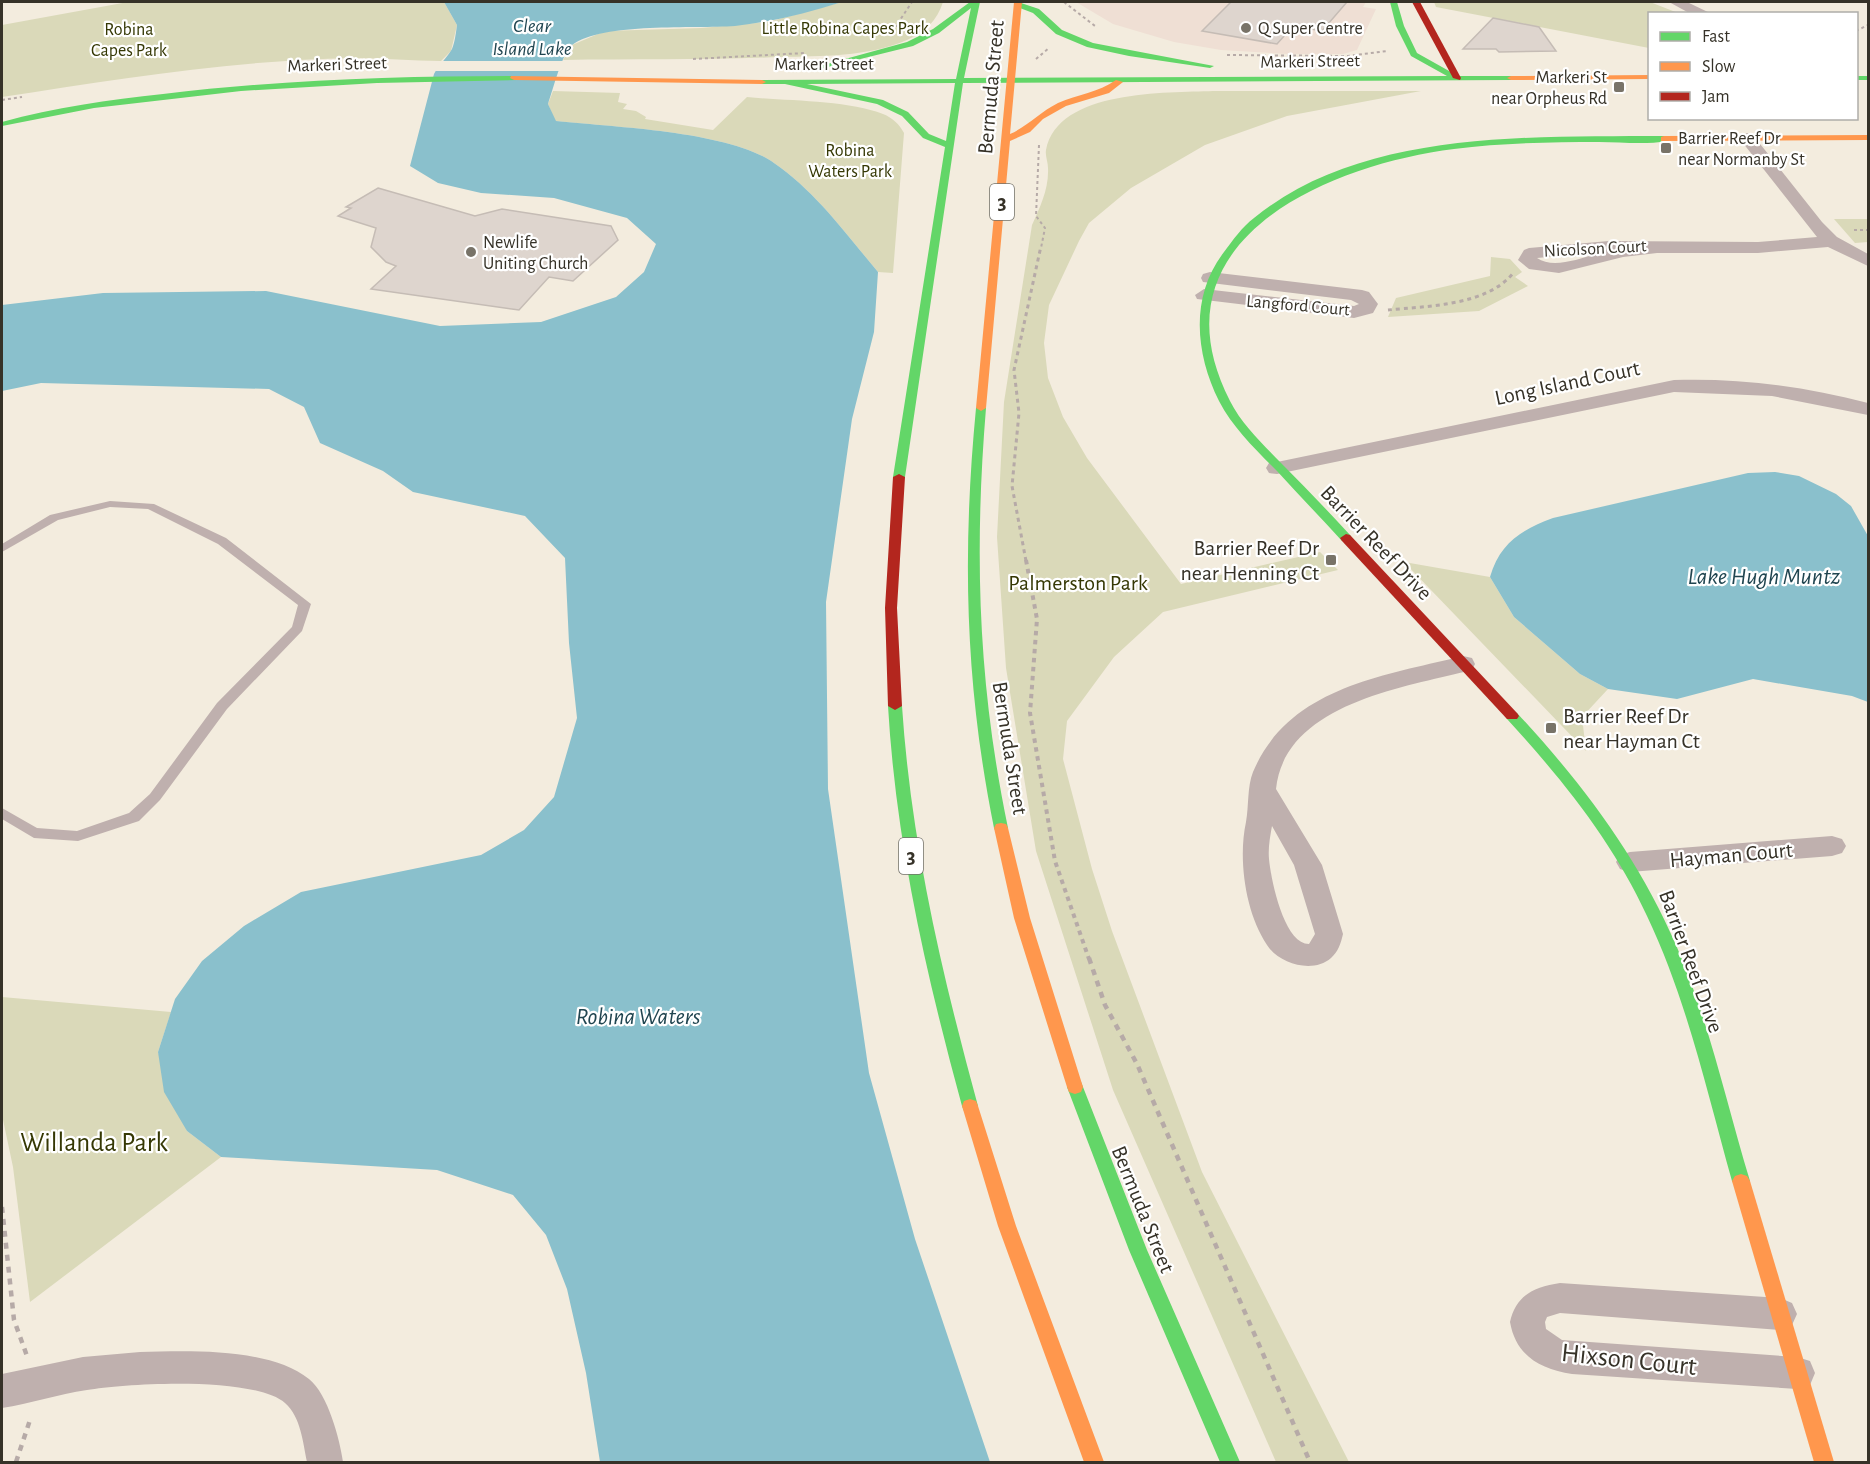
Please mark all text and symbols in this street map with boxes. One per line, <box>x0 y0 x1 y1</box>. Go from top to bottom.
legend <box>1648 12 1858 120</box>
water label: Clear Island Lake <box>492 16 572 59</box>
street label: Bermuda Street <box>974 19 1008 155</box>
park label: Little Robina Capes Park <box>761 20 929 38</box>
place label: Q Super Centre <box>1258 20 1363 38</box>
park label: Robina Capes Park <box>91 21 168 60</box>
marker: Q Super Centre <box>1239 21 1253 35</box>
text: Fast <box>1702 28 1730 46</box>
street label: Markeri Street <box>1260 52 1360 72</box>
street label: Markeri Street <box>287 54 387 76</box>
street label: Markeri Street <box>774 56 874 74</box>
text: Slow <box>1702 58 1735 76</box>
place label: Markeri St near Orpheus Rd <box>1491 69 1607 108</box>
marker: Markeri St near Orpheus Rd <box>1612 80 1626 94</box>
text: Jam <box>1702 88 1730 106</box>
place label: Barrier Reef Dr near Normanby St <box>1678 130 1805 169</box>
marker: Barrier Reef Dr near Normanby St <box>1659 141 1673 155</box>
park label: Robina Waters Park <box>808 142 893 181</box>
road number: 3 <box>990 184 1014 220</box>
place label: Newlife Uniting Church <box>483 234 588 273</box>
street label: Nicolson Court <box>1543 237 1647 261</box>
marker: Newlife Uniting Church <box>464 245 478 259</box>
street label: Langford Court <box>1245 293 1351 320</box>
street label: Long Island Court <box>1493 357 1642 409</box>
street label: Barrier Reef Drive <box>1316 481 1436 604</box>
place label: Barrier Reef Dr near Henning Ct <box>1180 537 1319 584</box>
marker: Barrier Reef Dr near Henning Ct <box>1324 553 1338 567</box>
water label: Lake Hugh Muntz <box>1687 565 1841 589</box>
park label: Palmerston Park <box>1008 572 1148 594</box>
street label: Bermuda Street <box>989 680 1031 816</box>
place label: Barrier Reef Dr near Hayman Ct <box>1563 705 1700 752</box>
marker: Barrier Reef Dr near Hayman Ct <box>1544 721 1558 735</box>
road number: 3 <box>899 838 923 874</box>
street label: Hayman Court <box>1669 839 1793 871</box>
street label: Barrier Reef Drive <box>1655 887 1727 1036</box>
water label: Robina Waters <box>576 1005 701 1029</box>
park label: Willanda Park <box>20 1129 169 1156</box>
street label: Bermuda Street <box>1108 1143 1178 1276</box>
street label: Hixson Court <box>1560 1339 1698 1380</box>

